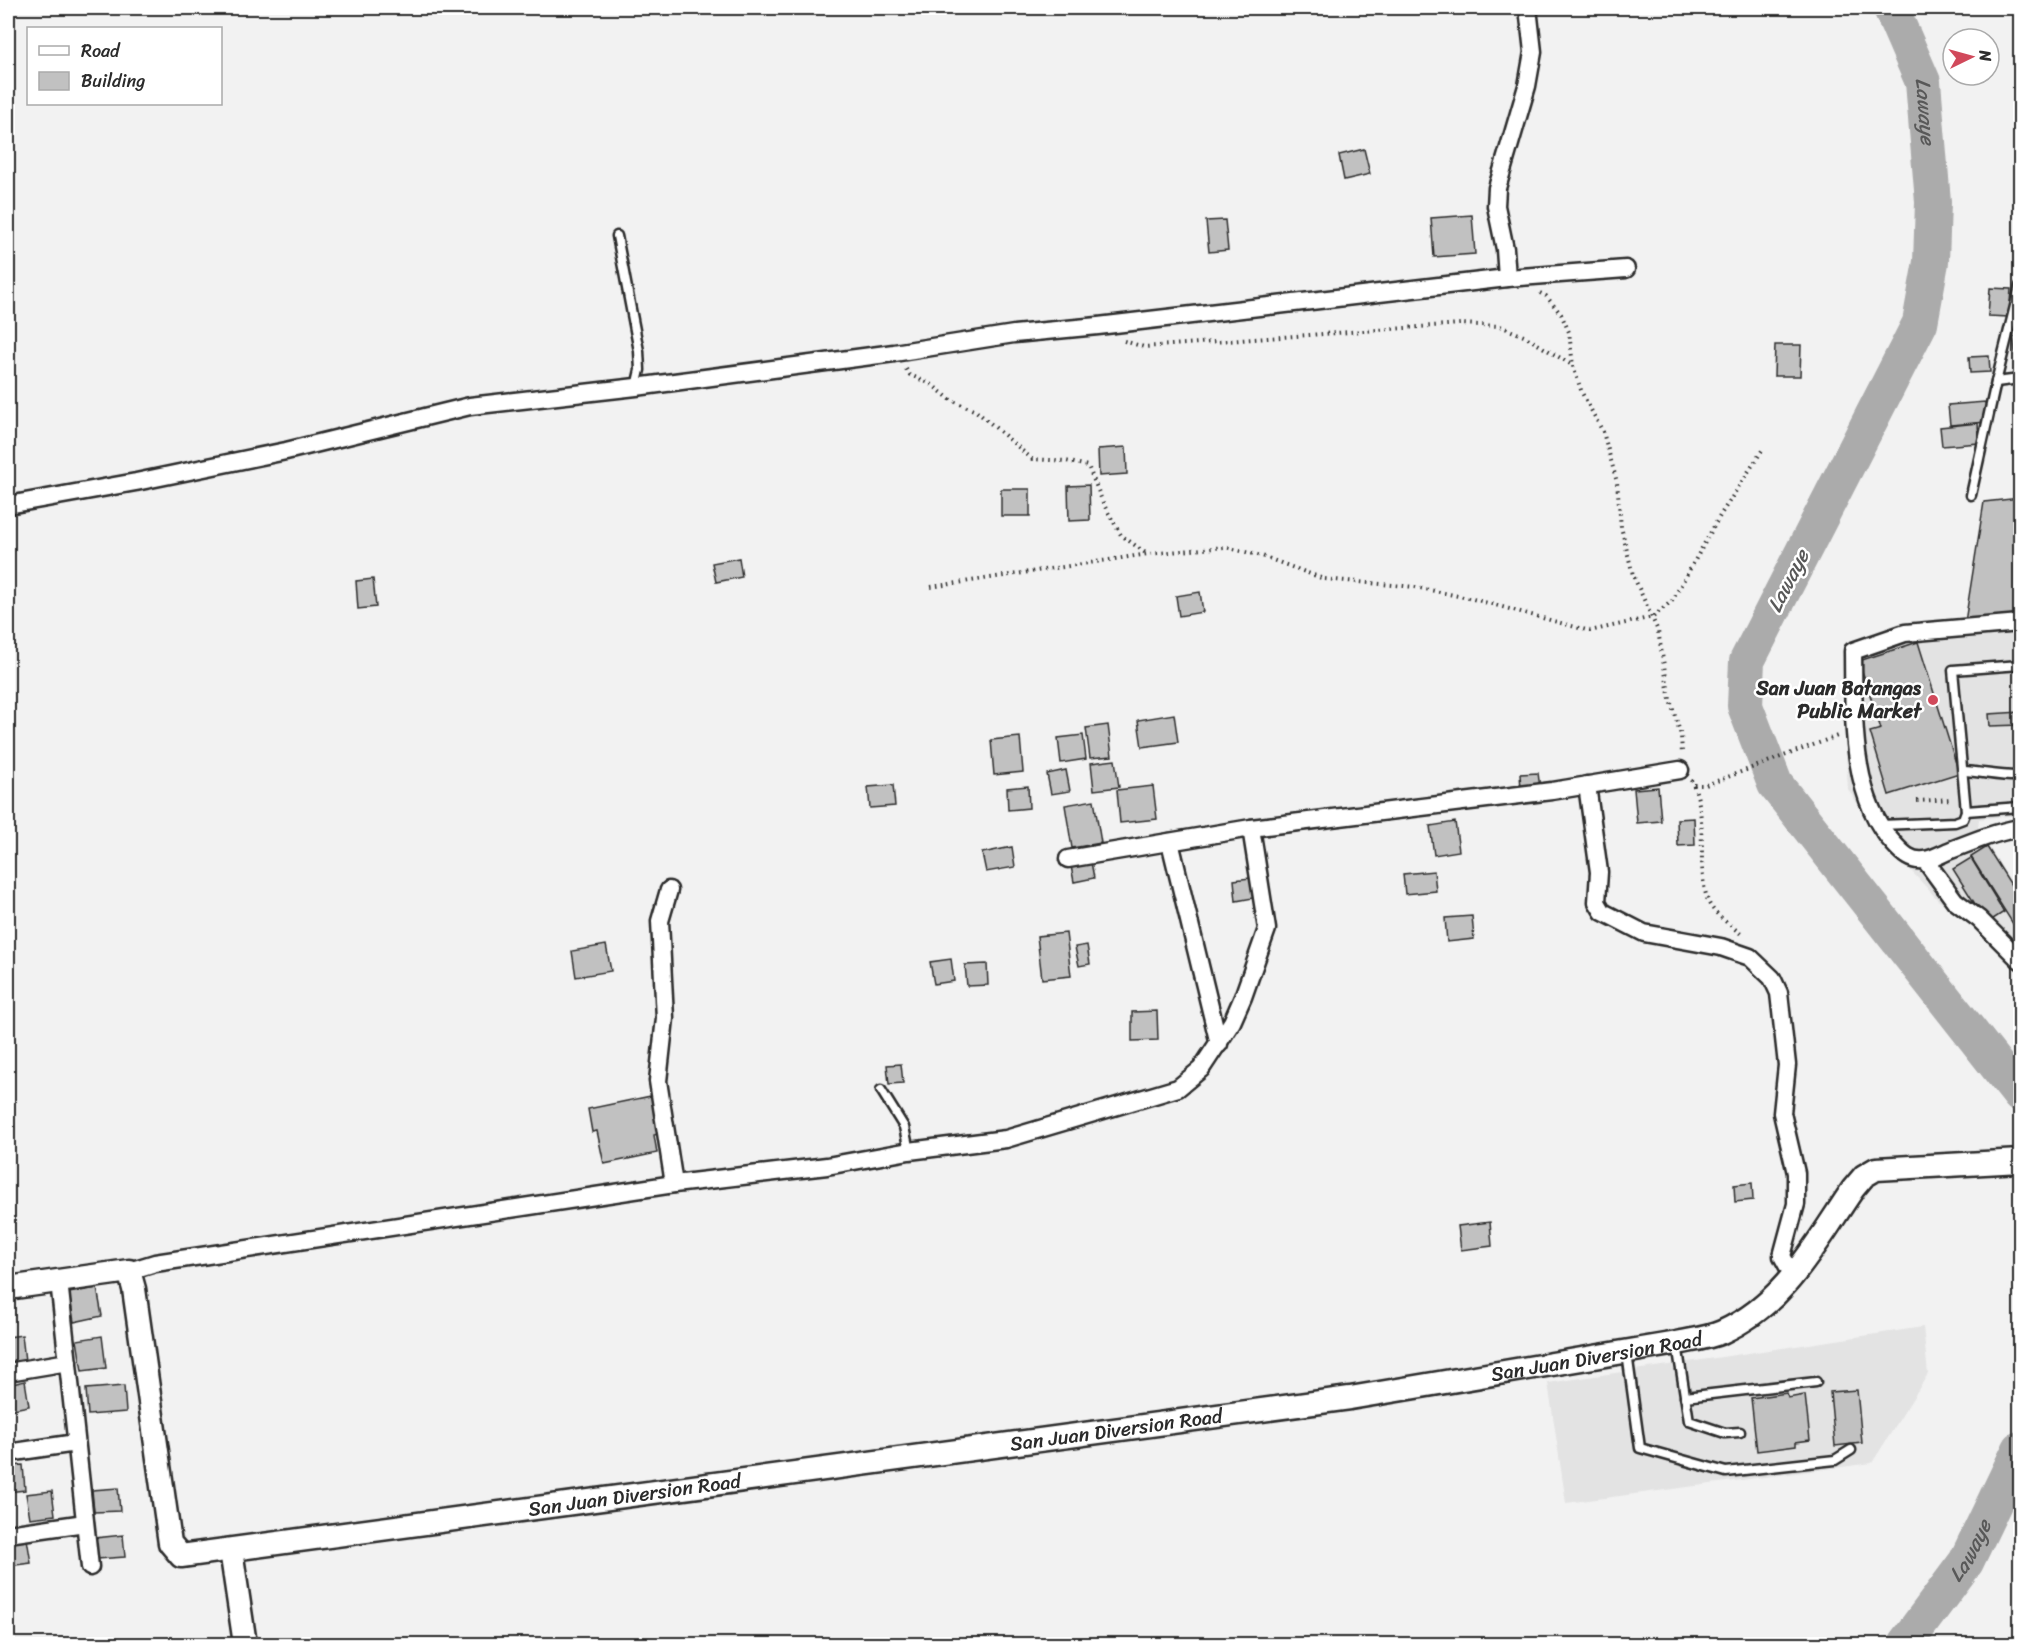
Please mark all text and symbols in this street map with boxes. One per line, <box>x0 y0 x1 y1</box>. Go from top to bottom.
legend <box>27 27 222 105</box>
north arrow <box>1941 27 2001 87</box>
text: Road <box>81 35 121 67</box>
text: N <box>1970 48 2000 63</box>
text: Building <box>81 65 145 97</box>
water label: Lawaye <box>1904 77 1947 148</box>
water label: Lawaye <box>1756 541 1821 619</box>
place label: San Juan Batangas Public Market <box>1755 671 1923 729</box>
marker: San Juan Batangas Public Market <box>1926 693 1940 707</box>
street label: San Juan Diversion Road <box>1488 1321 1707 1392</box>
street label: San Juan Diversion Road <box>1008 1398 1226 1461</box>
street label: San Juan Diversion Road <box>526 1463 744 1526</box>
water label: Lawaye <box>1938 1512 2003 1590</box>

